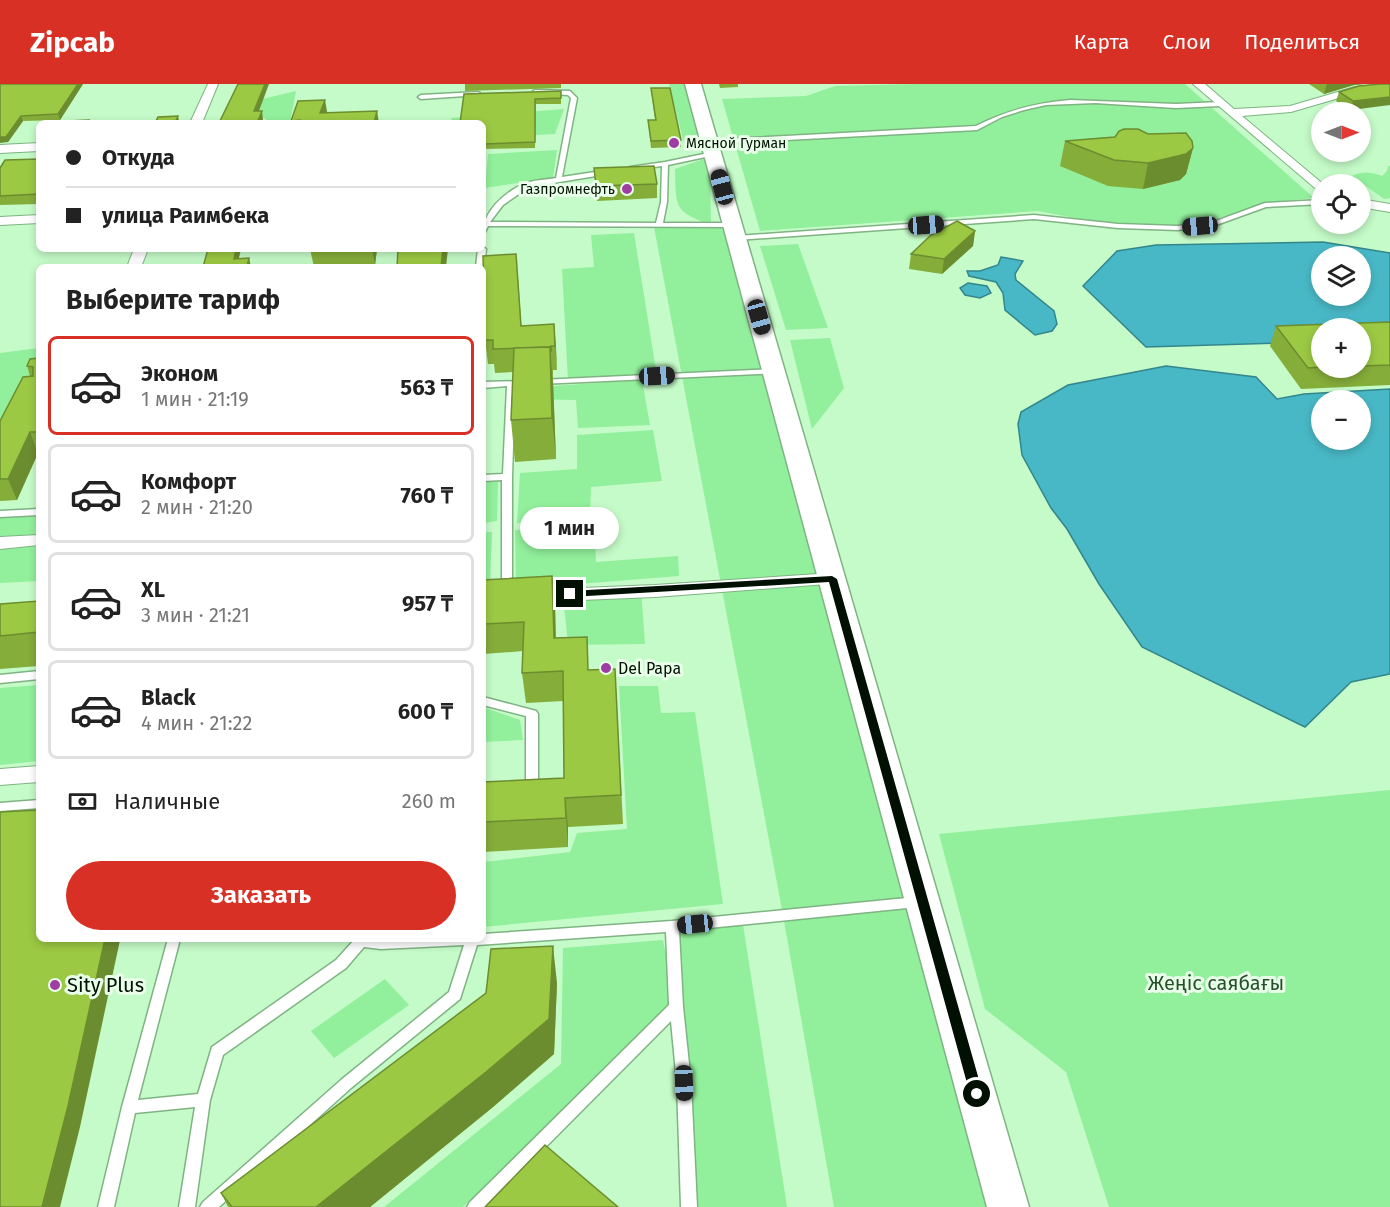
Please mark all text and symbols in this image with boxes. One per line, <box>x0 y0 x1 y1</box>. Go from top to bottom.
text: Zipcab <box>30 26 115 59</box>
text: Карта <box>1074 29 1130 55</box>
text: Слои <box>1163 29 1211 55</box>
text: Поделиться <box>1244 29 1360 55</box>
north arrow <box>1311 102 1371 162</box>
map controls <box>1311 102 1371 450</box>
place label: Мясной Гурман <box>686 135 786 152</box>
marker: Мясной Гурман <box>667 136 681 150</box>
text: Откуда <box>102 144 175 171</box>
car <box>709 167 735 207</box>
button: locate <box>1311 174 1371 234</box>
place label: Газпромнефть <box>520 181 615 198</box>
marker: Газпромнефть <box>620 182 634 196</box>
text: улица Раимбека <box>102 202 269 229</box>
car <box>907 215 945 235</box>
car <box>1181 215 1219 237</box>
button: layers <box>1311 246 1371 306</box>
text: Выберите тариф <box>66 284 280 316</box>
car <box>745 297 773 337</box>
button: + <box>1311 318 1371 378</box>
icon: car <box>69 359 123 413</box>
text: Эконом <box>141 360 218 387</box>
car <box>639 366 675 386</box>
text: 563 ₸ <box>400 374 453 401</box>
text: 1 мин · 21:19 <box>141 387 249 411</box>
button: − <box>1311 390 1371 450</box>
icon: car <box>69 467 123 521</box>
text: Комфорт <box>141 468 236 495</box>
text: 760 ₸ <box>401 482 453 509</box>
text: 2 мин · 21:20 <box>141 495 253 519</box>
callout: 1 мин <box>520 507 620 549</box>
text: 1 мин <box>544 516 595 540</box>
icon: car <box>69 575 123 629</box>
text: XL <box>141 576 165 603</box>
route end <box>556 580 583 607</box>
text: 957 ₸ <box>402 590 453 617</box>
text: 3 мин · 21:21 <box>141 603 250 627</box>
place label: Del Papa <box>618 659 681 678</box>
marker: Del Papa <box>599 661 613 675</box>
icon: car <box>69 683 123 737</box>
text: Black <box>141 684 196 711</box>
text: 600 ₸ <box>398 698 453 725</box>
text: 4 мин · 21:22 <box>141 711 252 735</box>
icon: cash <box>66 785 99 818</box>
text: Наличные <box>114 788 220 815</box>
text: 260 m <box>402 789 456 813</box>
button: Заказать <box>66 861 456 930</box>
car <box>676 913 714 935</box>
park label: Жеңіс саябағы <box>1148 971 1284 995</box>
place label: Sity Plus <box>67 973 144 997</box>
marker: Sity Plus <box>48 978 62 992</box>
car <box>674 1065 694 1101</box>
route start <box>963 1080 990 1107</box>

